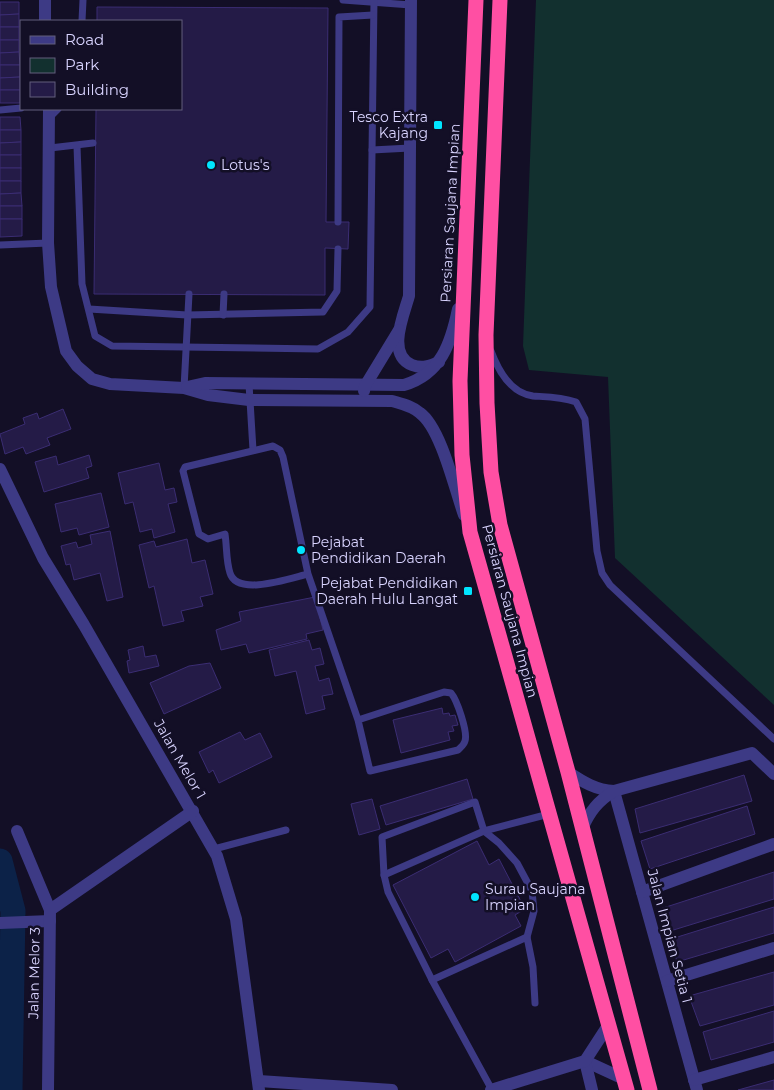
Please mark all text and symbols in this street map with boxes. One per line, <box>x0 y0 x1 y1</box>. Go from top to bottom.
legend <box>20 20 182 110</box>
text: Road <box>65 30 104 49</box>
text: Park <box>65 55 99 74</box>
text: Building <box>65 80 129 99</box>
place label: Tesco Extra Kajang <box>350 108 428 142</box>
marker: Tesco Extra Kajang <box>432 119 444 131</box>
street label: Persiaran Saujana Impian <box>436 123 464 303</box>
place label: Lotus's <box>221 156 270 174</box>
marker: Lotus's <box>205 159 217 171</box>
street label: Persiaran Saujana Impian <box>478 522 542 700</box>
place label: Pejabat Pendidikan Daerah <box>311 533 446 567</box>
marker: Pejabat Pendidikan Daerah <box>295 544 307 556</box>
place label: Pejabat Pendidikan Daerah Hulu Langat <box>316 574 458 608</box>
marker: Pejabat Pendidikan Daerah Hulu Langat <box>462 585 474 597</box>
street label: Jalan Melor 1 <box>149 715 210 802</box>
street label: Jalan Impian Setia 1 <box>643 866 697 1005</box>
place label: Surau Saujana Impian <box>485 880 586 914</box>
marker: Surau Saujana Impian <box>469 891 481 903</box>
street label: Jalan Melor 3 <box>24 927 44 1020</box>

